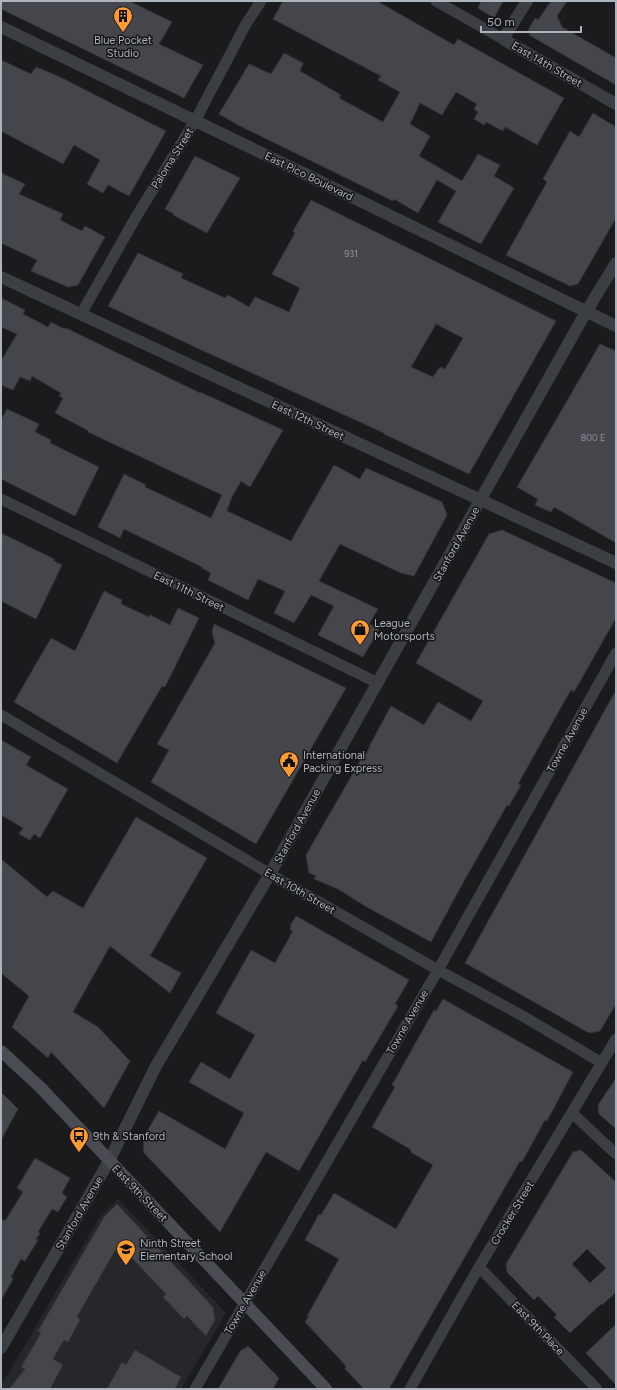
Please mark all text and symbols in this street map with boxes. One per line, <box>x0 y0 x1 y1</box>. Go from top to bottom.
building icon: Blue Pocket Studio <box>112 5 134 33</box>
scale bar <box>481 8 581 34</box>
text: 50 m <box>487 15 515 29</box>
place label: Blue Pocket Studio <box>94 34 152 60</box>
street label: East 14th Street <box>509 39 584 90</box>
street label: Paloma Street <box>149 125 196 191</box>
street label: East Pico Boulevard <box>262 149 355 204</box>
house number: 931 <box>344 248 358 259</box>
street label: East 12th Street <box>269 398 346 443</box>
house number: 800 E <box>581 432 605 443</box>
street label: Stanford Avenue <box>431 505 482 584</box>
street label: East 11th Street <box>151 569 226 614</box>
place label: League Motorsports <box>374 617 435 643</box>
shop icon: League Motorsports <box>349 618 371 646</box>
street label: Towne Avenue <box>544 705 591 775</box>
place label: International Packing Express <box>303 749 382 775</box>
public building icon: International Packing Express <box>278 750 300 778</box>
street label: Stanford Avenue <box>272 787 323 866</box>
street label: East 10th Street <box>262 866 337 917</box>
street label: Towne Avenue <box>384 988 431 1057</box>
bus stop icon: 9th & Stanford <box>68 1125 90 1153</box>
place label: 9th & Stanford <box>93 1130 165 1143</box>
street label: East 9th Street <box>109 1162 170 1225</box>
street label: Stanford Avenue <box>53 1174 106 1252</box>
street label: Crocker Street <box>488 1179 537 1248</box>
place label: Ninth Street Elementary School <box>140 1237 232 1263</box>
school or university icon: Ninth Street Elementary School <box>115 1238 137 1266</box>
street label: Towne Avenue <box>222 1268 269 1337</box>
street label: East 9th Place <box>509 1299 567 1358</box>

